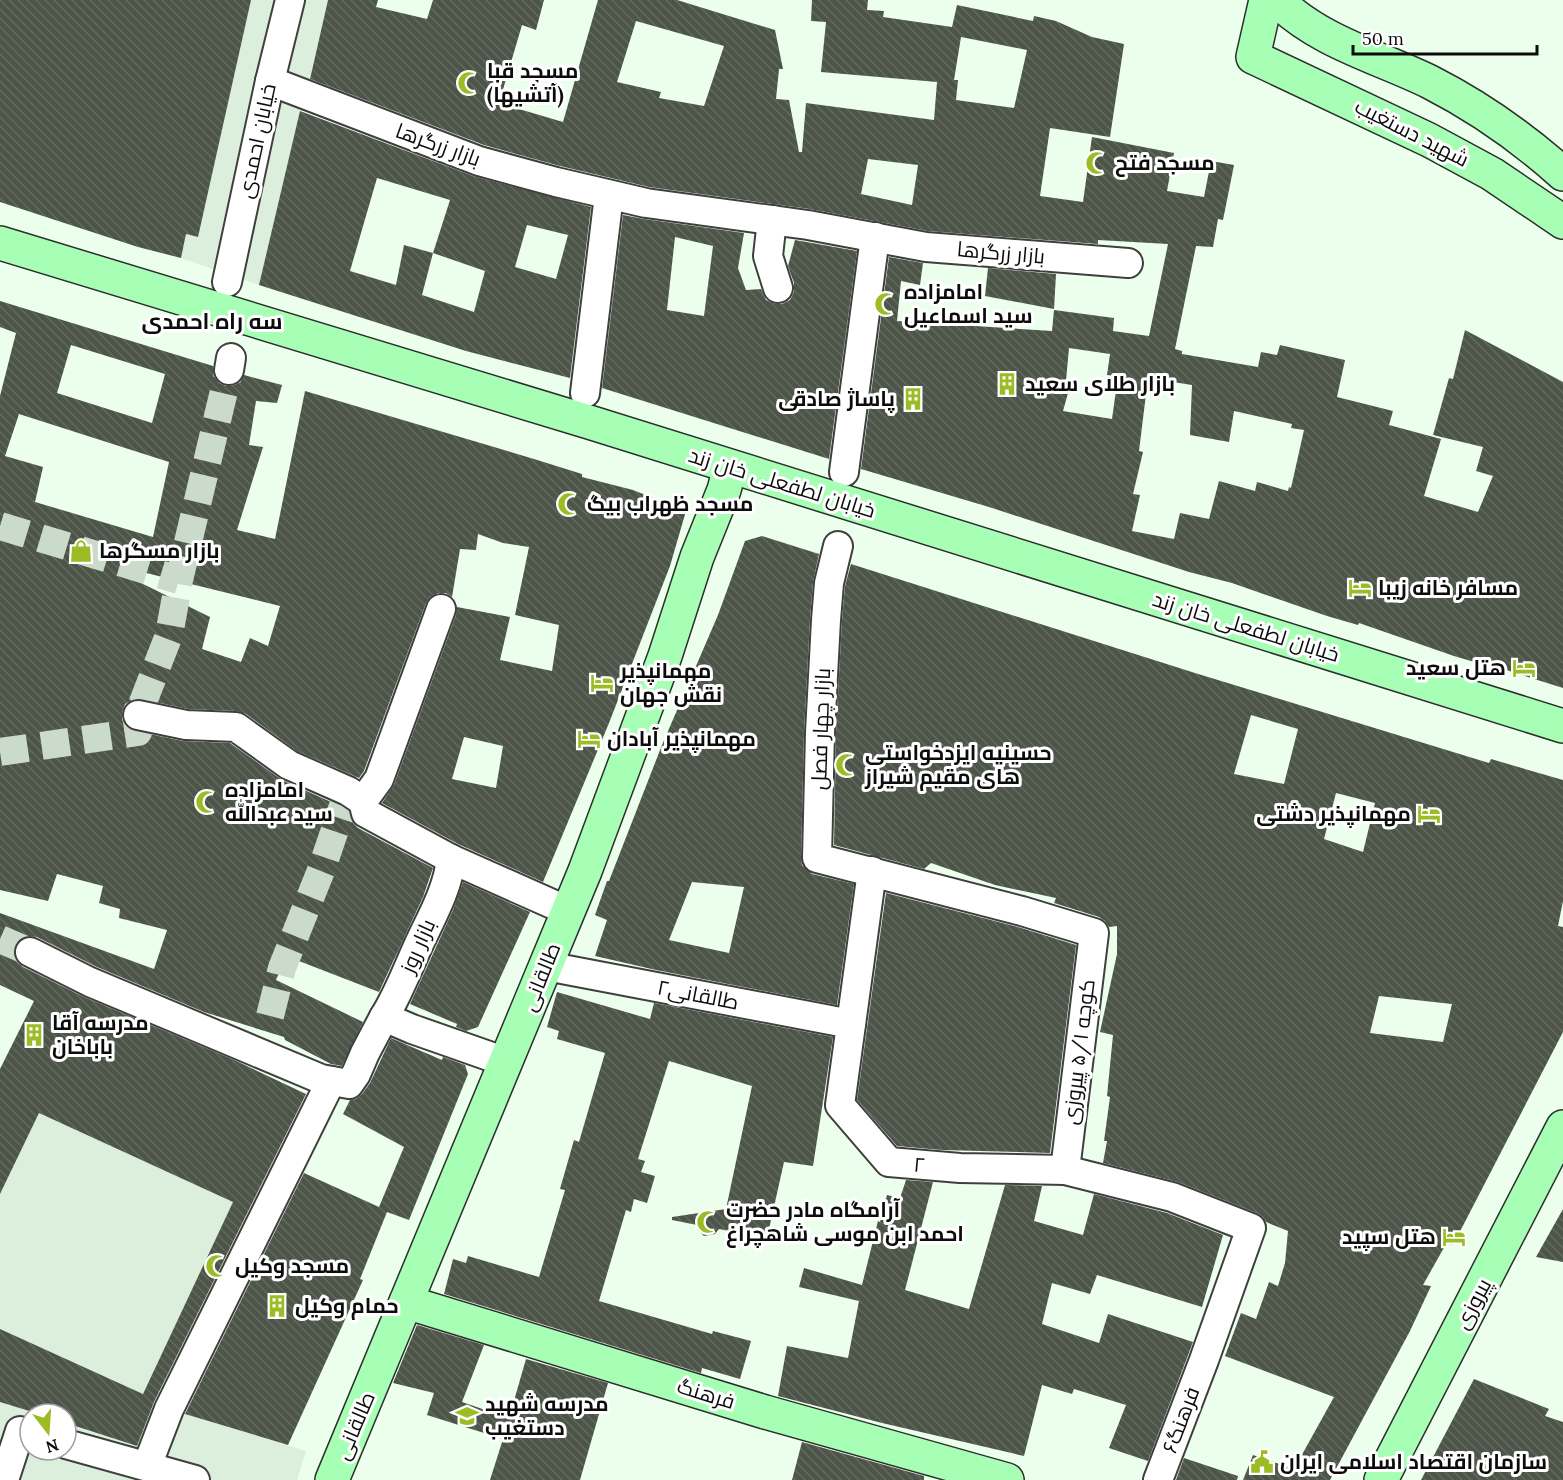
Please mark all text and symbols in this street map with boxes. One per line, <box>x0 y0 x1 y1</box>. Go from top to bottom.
scale bar <box>1353 18 1538 56</box>
text: 50 m <box>1362 27 1404 50</box>
place label: مسجد قبا (آتشیها) <box>487 57 578 108</box>
mosque icon: مسجد قبا (آتشیها) <box>456 70 482 96</box>
street label: خیابان احمدی <box>231 81 282 201</box>
street label: شهید دستغیب <box>1351 92 1474 173</box>
street label: بازار زرگرها <box>392 117 484 172</box>
place label: مسجد فتح <box>1115 149 1215 177</box>
mosque icon: مسجد فتح <box>1084 150 1110 176</box>
street label: بازار زرگرها <box>956 235 1046 270</box>
place label: امامزاده سید اسماعیل <box>904 278 1033 329</box>
mosque icon: امامزاده سید اسماعیل <box>873 291 899 317</box>
district label: سه راه احمدی <box>142 307 282 335</box>
place label: بازار طلای سعید <box>1025 370 1175 397</box>
building icon: بازار طلای سعید <box>994 371 1020 397</box>
place label: پاساژ صادقی <box>778 385 895 414</box>
building icon: پاساژ صادقی <box>900 386 926 412</box>
street label: خیابان لطفعلی خان زند <box>685 441 879 524</box>
place label: مسجد ظهراب بیگ <box>587 490 753 517</box>
mosque icon: مسجد ظهراب بیگ <box>556 491 582 517</box>
place label: بازار مسگرها <box>99 537 220 564</box>
shop icon: بازار مسگرها <box>68 538 94 564</box>
place label: مسافر خانه زیبا <box>1378 574 1518 601</box>
hotel icon: مسافر خانه زیبا <box>1347 575 1373 601</box>
street label: خیابان لطفعلی خان زند <box>1149 585 1343 668</box>
place label: هتل سعيد <box>1406 654 1506 681</box>
hotel icon: هتل سعيد <box>1511 655 1537 681</box>
place label: مهمانپذیر نقش جهان <box>619 657 722 708</box>
street label: بازار چهار فصل <box>805 667 837 791</box>
hotel icon: مهمانپذیر نقش جهان <box>589 670 615 696</box>
place label: مهمانپذیر آبادان <box>607 725 756 753</box>
hotel icon: مهمانپذیر آبادان <box>576 726 602 752</box>
place label: حسینیه ایزدخواستی های مقیم شیراز <box>864 739 1052 791</box>
mosque icon: حسینیه ایزدخواستی های مقیم شیراز <box>834 752 860 778</box>
place label: امامزاده سید عبدالله <box>225 776 333 827</box>
mosque icon: امامزاده سید عبدالله <box>194 789 220 815</box>
place label: مهمانپذیر دشتی <box>1256 800 1411 828</box>
hotel icon: مهمانپذیر دشتی <box>1416 801 1442 827</box>
street label: بازار روز <box>393 914 441 978</box>
street label: طالقانی <box>515 939 566 1015</box>
street label: طالقانی۲ <box>655 973 741 1016</box>
street label: کوچه ۵/۱ پیروزی <box>1056 978 1102 1126</box>
place label: مدرسه آقا باباخان <box>52 1009 149 1060</box>
building icon: مدرسه آقا باباخان <box>21 1022 47 1048</box>
street label: ۲ <box>912 1151 926 1178</box>
place label: آرامگاه مادر حضرت احمد ابن موسی شاهچراغ <box>726 1196 964 1249</box>
mosque icon: آرامگاه مادر حضرت احمد ابن موسی شاهچراغ <box>695 1209 721 1235</box>
place label: هتل سپید <box>1342 1223 1436 1251</box>
hotel icon: هتل سپید <box>1441 1224 1467 1250</box>
place label: مسجد وکیل <box>235 1252 349 1279</box>
mosque icon: مسجد وکیل <box>204 1253 230 1279</box>
street label: پیروزی <box>1448 1273 1498 1334</box>
place label: حمام وکیل <box>295 1292 399 1320</box>
building icon: حمام وکیل <box>264 1293 290 1319</box>
street label: فرهنگ <box>674 1372 738 1415</box>
street label: فرهنگ۶ <box>1156 1383 1206 1457</box>
street label: طالقانی <box>328 1388 381 1464</box>
place label: مدرسه شهید دستغیب <box>485 1390 609 1441</box>
north arrow <box>18 1402 78 1462</box>
school or university icon: مدرسه شهید دستغیب <box>454 1403 480 1429</box>
text: N <box>44 1435 61 1458</box>
place label: سازمان اقتصاد اسلامی ایران <box>1280 1448 1547 1475</box>
public building icon: سازمان اقتصاد اسلامی ایران <box>1249 1449 1275 1475</box>

